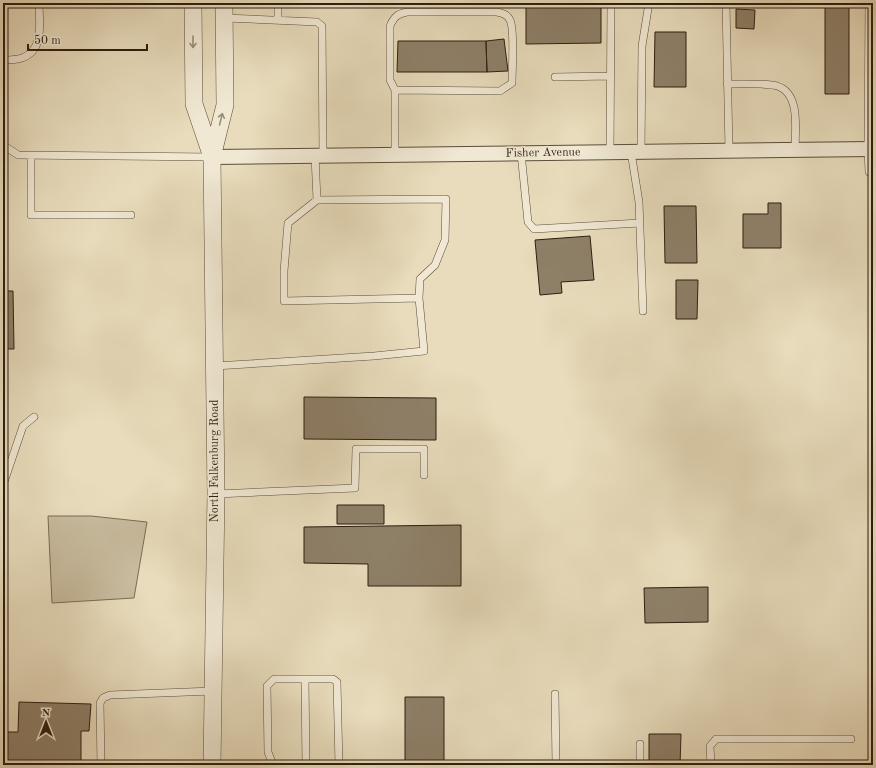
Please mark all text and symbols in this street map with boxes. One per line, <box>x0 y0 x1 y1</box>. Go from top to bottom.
scale bar <box>28 26 147 52</box>
text: 50 m <box>34 34 61 47</box>
one-way arrow <box>189 35 197 48</box>
one-way arrow <box>218 113 226 126</box>
street label: Fisher Avenue <box>505 146 581 160</box>
street label: North Falkenburg Road <box>209 399 221 523</box>
north arrow <box>26 702 66 742</box>
text: N <box>42 708 51 719</box>

